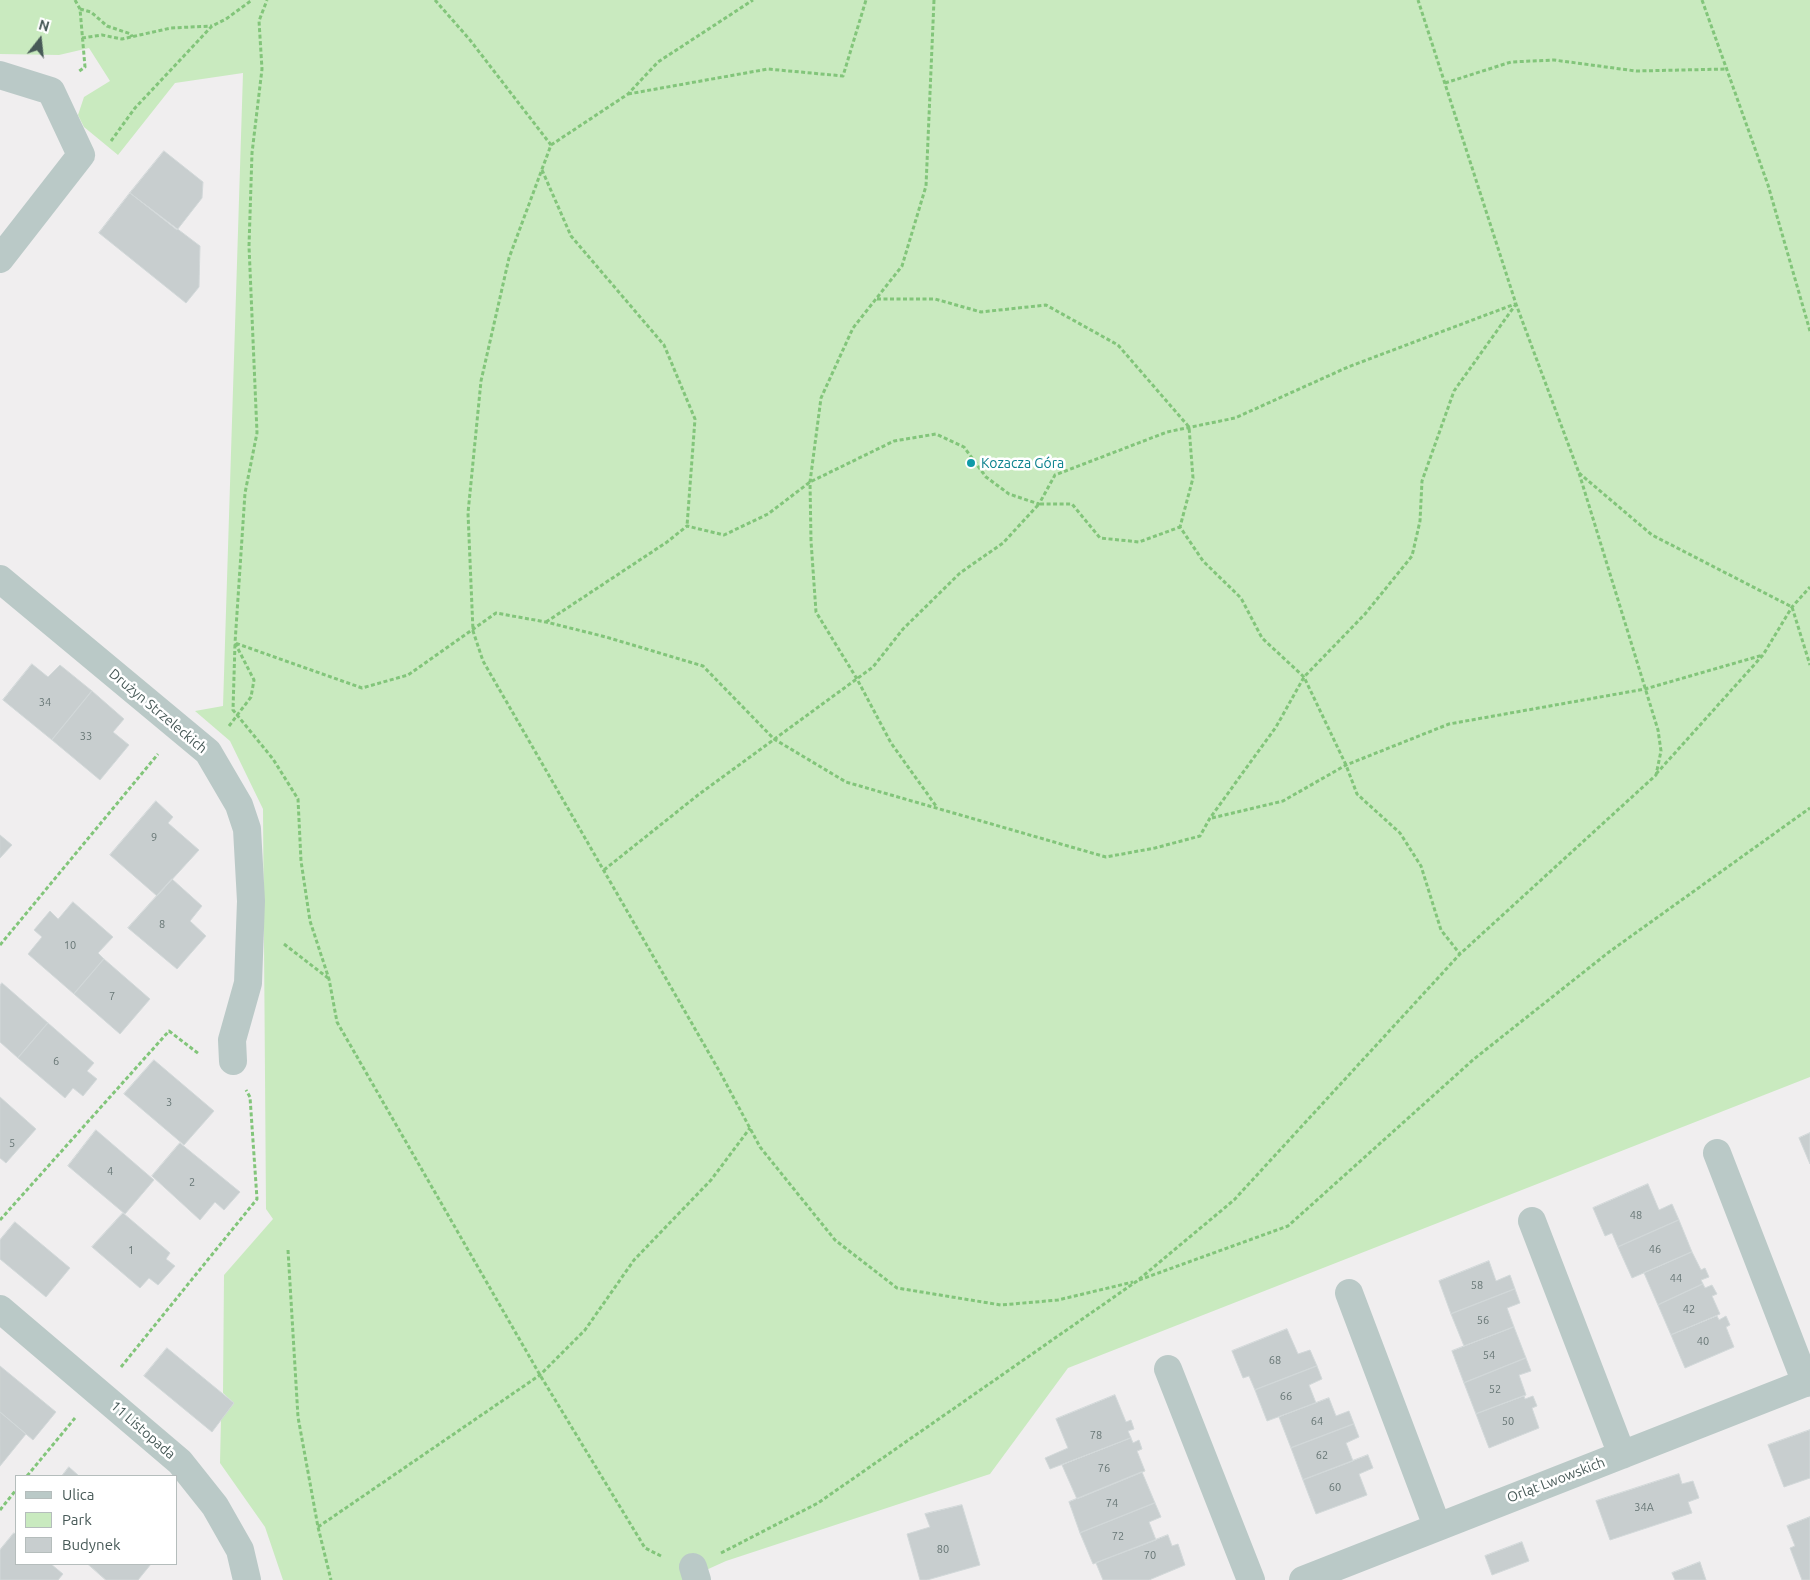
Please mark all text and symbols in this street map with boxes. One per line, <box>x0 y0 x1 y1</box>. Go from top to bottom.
north arrow <box>15 15 65 65</box>
text: N <box>37 16 51 35</box>
place label: Kozacza Góra <box>981 455 1064 471</box>
marker: Kozacza Góra <box>965 457 977 469</box>
street label: Drużyn Strzeleckich <box>106 665 210 757</box>
house number: 34 <box>39 695 51 709</box>
house number: 33 <box>80 729 92 743</box>
house number: 9 <box>151 830 157 844</box>
house number: 8 <box>159 917 165 931</box>
house number: 10 <box>64 938 76 952</box>
house number: 7 <box>109 989 115 1003</box>
house number: 6 <box>53 1054 59 1068</box>
house number: 3 <box>166 1095 172 1109</box>
house number: 5 <box>9 1136 15 1150</box>
house number: 4 <box>107 1164 113 1178</box>
house number: 2 <box>189 1175 195 1189</box>
house number: 48 <box>1630 1208 1642 1222</box>
house number: 46 <box>1649 1242 1661 1256</box>
house number: 1 <box>128 1243 134 1257</box>
house number: 44 <box>1670 1271 1682 1285</box>
house number: 58 <box>1471 1278 1483 1292</box>
house number: 42 <box>1683 1302 1695 1316</box>
house number: 56 <box>1477 1313 1489 1327</box>
house number: 40 <box>1697 1334 1709 1348</box>
house number: 54 <box>1483 1348 1495 1362</box>
house number: 68 <box>1269 1353 1281 1367</box>
house number: 52 <box>1489 1382 1501 1396</box>
house number: 66 <box>1280 1389 1292 1403</box>
street label: 11 Listopada <box>107 1397 179 1463</box>
house number: 64 <box>1311 1414 1323 1428</box>
house number: 50 <box>1502 1414 1514 1428</box>
house number: 78 <box>1090 1428 1102 1442</box>
house number: 62 <box>1316 1448 1328 1462</box>
street label: Orląt Lwowskich <box>1505 1454 1607 1506</box>
house number: 76 <box>1098 1461 1110 1475</box>
legend <box>15 1475 178 1565</box>
house number: 60 <box>1329 1480 1341 1494</box>
text: Ulica <box>62 1486 94 1503</box>
house number: 74 <box>1106 1496 1118 1510</box>
house number: 34A <box>1634 1500 1654 1514</box>
text: Park <box>62 1511 92 1528</box>
house number: 72 <box>1112 1529 1124 1543</box>
text: Budynek <box>62 1536 121 1553</box>
house number: 80 <box>937 1542 949 1556</box>
house number: 70 <box>1144 1548 1156 1562</box>

